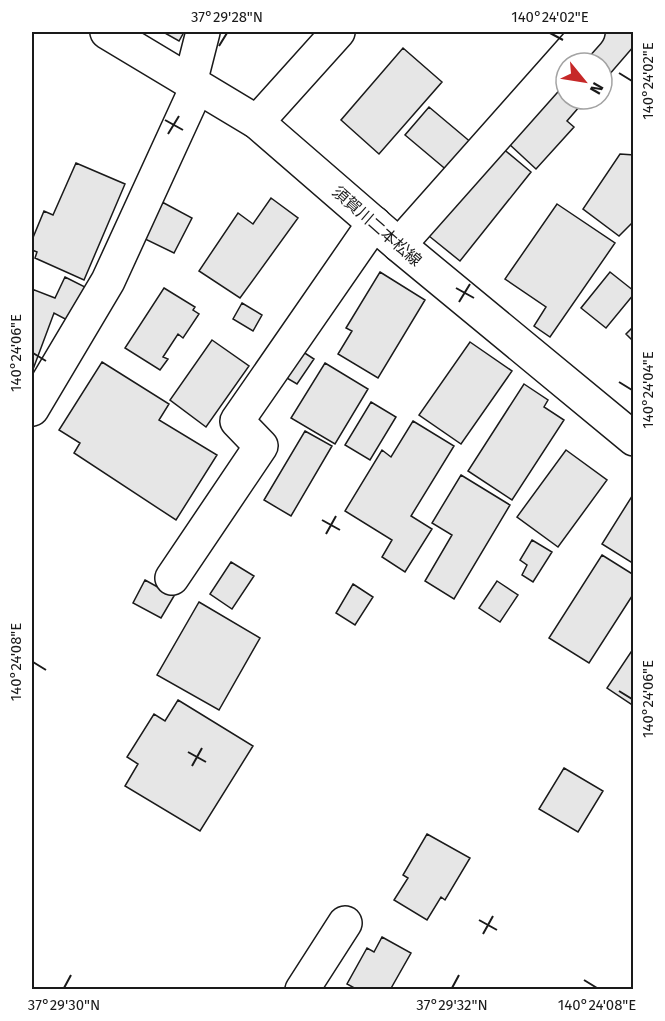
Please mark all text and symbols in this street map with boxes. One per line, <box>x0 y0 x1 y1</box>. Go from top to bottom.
text: 37°29'28"N <box>191 8 263 26</box>
text: 140°24'02"E <box>511 8 589 26</box>
text: 140°24'02"E <box>639 42 657 120</box>
north arrow <box>554 51 614 111</box>
text: N <box>586 79 607 98</box>
street label: 須賀川二本松線 <box>328 182 426 270</box>
text: 140°24'06"E <box>7 314 25 392</box>
text: 140°24'04"E <box>639 351 657 429</box>
text: 140°24'08"E <box>7 623 25 701</box>
text: 140°24'06"E <box>639 660 657 738</box>
text: 37°29'30"N <box>28 996 100 1014</box>
text: 37°29'32"N <box>416 996 488 1014</box>
text: 140°24'08"E <box>558 996 636 1014</box>

